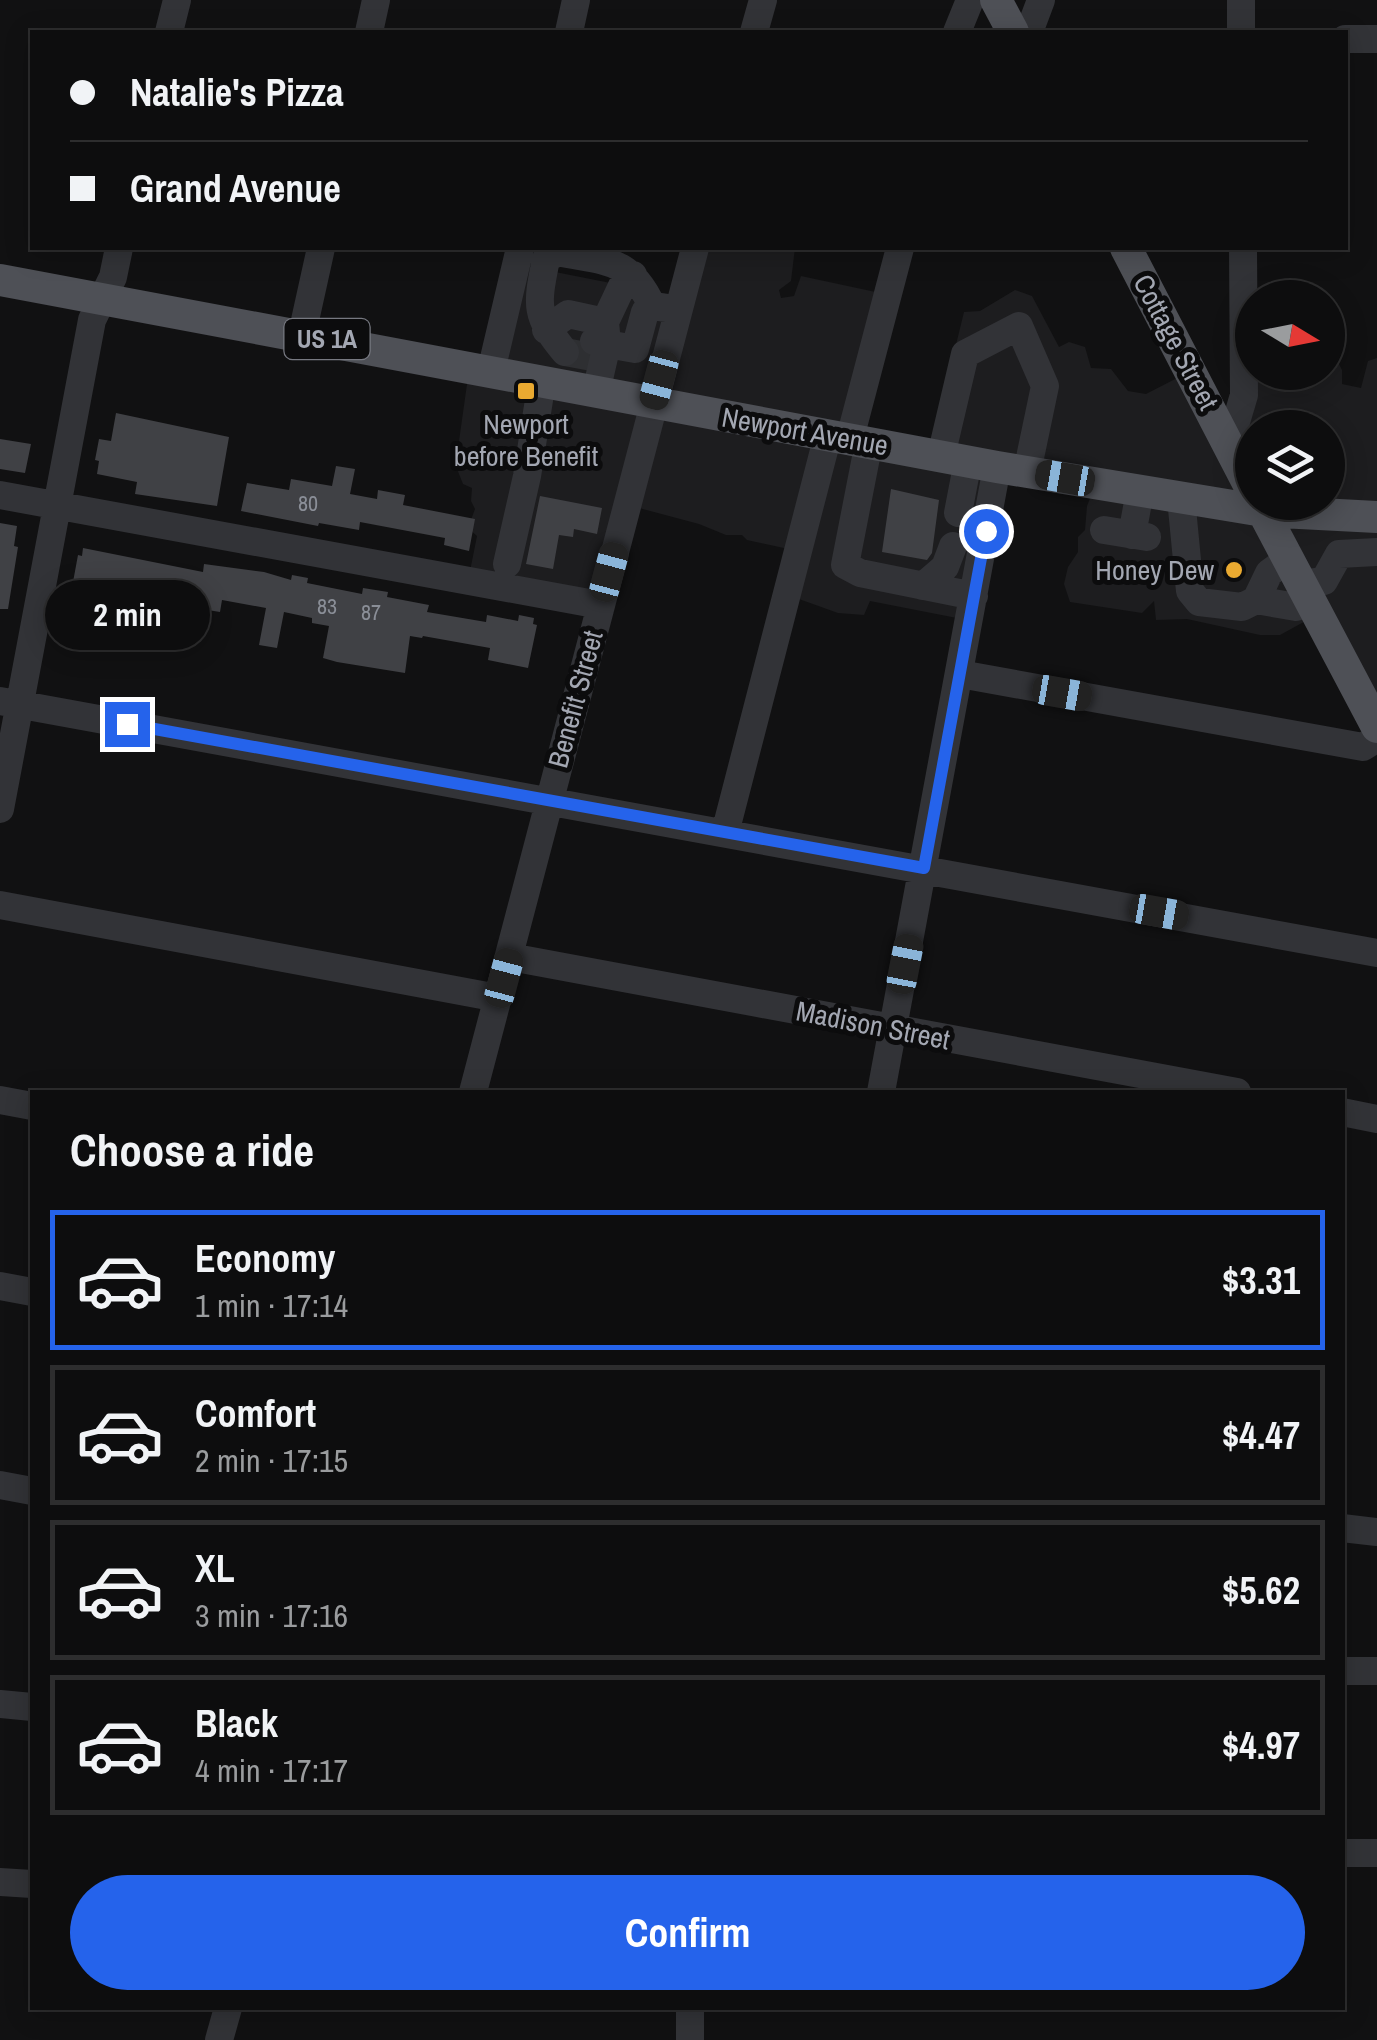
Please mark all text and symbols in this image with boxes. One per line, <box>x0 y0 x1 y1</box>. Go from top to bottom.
text: Natalie's Pizza <box>130 67 344 118</box>
text: Grand Avenue <box>130 163 341 214</box>
street label: Cottage Street <box>1124 268 1228 416</box>
north arrow <box>1235 280 1345 390</box>
map controls <box>1235 280 1345 520</box>
road number: US 1A <box>284 319 370 359</box>
car <box>637 347 681 413</box>
marker: Newport before Benefit <box>515 380 537 402</box>
street label: Newport Avenue <box>719 398 891 464</box>
place label: Newport before Benefit <box>454 405 598 475</box>
button: layers <box>1235 410 1345 520</box>
car <box>1033 458 1097 498</box>
house number: 80 <box>298 488 318 518</box>
route start <box>964 509 1009 554</box>
car <box>587 539 631 605</box>
place label: Honey Dew <box>1095 551 1214 589</box>
marker: Honey Dew <box>1223 559 1245 581</box>
callout: 2 min <box>44 579 210 649</box>
house number: 83 <box>317 591 337 621</box>
text: 2 min <box>93 593 162 636</box>
house number: 87 <box>361 597 381 627</box>
street label: Benefit Street <box>538 626 612 772</box>
car <box>1030 673 1094 713</box>
route end <box>105 702 150 747</box>
car <box>1127 892 1191 932</box>
car <box>885 932 925 996</box>
car <box>482 945 526 1011</box>
street label: Madison Street <box>793 991 953 1059</box>
text: Choose a ride <box>70 1119 314 1180</box>
text: Economy <box>195 1233 335 1284</box>
icon: car <box>75 1235 165 1325</box>
text: $3.31 <box>1222 1255 1300 1306</box>
text: 1 min · 17:14 <box>195 1284 348 1327</box>
text: Comfort <box>195 1388 316 1439</box>
icon: car <box>75 1390 165 1480</box>
text: $4.47 <box>1222 1410 1300 1461</box>
text: 2 min · 17:15 <box>195 1439 348 1482</box>
text: XL <box>195 1543 235 1594</box>
icon: car <box>75 1545 165 1635</box>
text: $5.62 <box>1222 1565 1300 1616</box>
text: 3 min · 17:16 <box>195 1594 348 1637</box>
text: Black <box>195 1698 278 1749</box>
icon: car <box>75 1700 165 1790</box>
text: $4.97 <box>1222 1720 1300 1771</box>
text: 4 min · 17:17 <box>195 1749 348 1792</box>
button: Confirm <box>70 1875 1305 1990</box>

